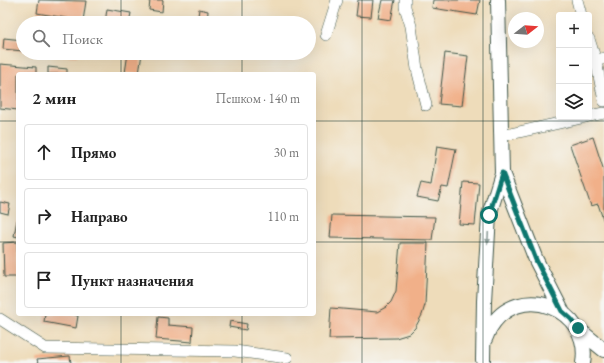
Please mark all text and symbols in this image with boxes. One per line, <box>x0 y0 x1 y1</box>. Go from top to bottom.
north arrow <box>508 12 544 48</box>
map controls <box>556 12 592 120</box>
button: + <box>556 12 592 48</box>
search box <box>16 16 316 60</box>
icon: search <box>30 27 52 49</box>
text: Поиск <box>62 29 103 48</box>
button: − <box>556 48 592 84</box>
button: layers <box>556 84 592 120</box>
text: 2 мин <box>32 87 76 109</box>
text: Пешком · 140 m <box>216 90 300 107</box>
icon: ahead <box>33 141 55 163</box>
text: Прямо <box>71 143 116 162</box>
text: 30 m <box>274 144 299 161</box>
icon: right <box>33 205 55 227</box>
route start <box>480 206 498 224</box>
text: Направо <box>71 207 128 226</box>
text: 110 m <box>268 208 299 225</box>
one-way arrow <box>485 232 491 245</box>
icon: arrive <box>33 269 55 291</box>
text: Пункт назначения <box>71 271 194 290</box>
route end <box>569 319 587 337</box>

